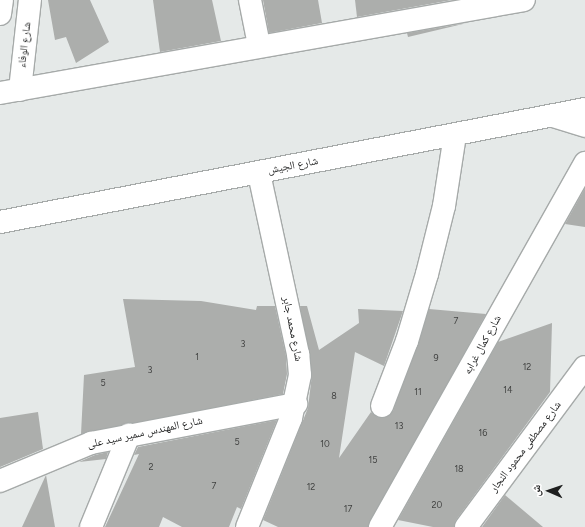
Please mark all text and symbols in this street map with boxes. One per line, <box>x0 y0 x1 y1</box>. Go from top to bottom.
street label: شارع الوفاء <box>16 21 34 69</box>
street label: شارع الجيش <box>267 155 319 177</box>
street label: شارع محمد جابر <box>279 295 305 363</box>
street label: شارع كمال غرابه <box>461 313 505 377</box>
house number: 7 <box>454 316 458 326</box>
house number: 3 <box>241 339 245 349</box>
house number: 1 <box>195 352 199 362</box>
house number: 9 <box>433 353 439 363</box>
house number: 12 <box>523 362 531 372</box>
house number: 3 <box>148 365 152 375</box>
house number: 5 <box>100 378 106 388</box>
house number: 14 <box>503 385 513 395</box>
house number: 11 <box>414 387 422 397</box>
house number: 8 <box>331 391 337 401</box>
street label: شارع مصطفى محمود النجار <box>487 399 565 495</box>
street label: شارع المهندس سمير سيد على <box>86 414 204 452</box>
house number: 13 <box>395 421 403 431</box>
house number: 16 <box>479 428 487 438</box>
house number: 5 <box>234 437 240 447</box>
house number: 10 <box>320 439 330 449</box>
house number: 15 <box>369 455 377 465</box>
house number: 2 <box>148 462 154 472</box>
house number: 18 <box>454 464 464 474</box>
north arrow <box>529 471 569 511</box>
house number: 7 <box>212 481 216 491</box>
house number: 12 <box>307 482 315 492</box>
house number: 20 <box>432 500 442 510</box>
house number: 17 <box>344 504 352 514</box>

